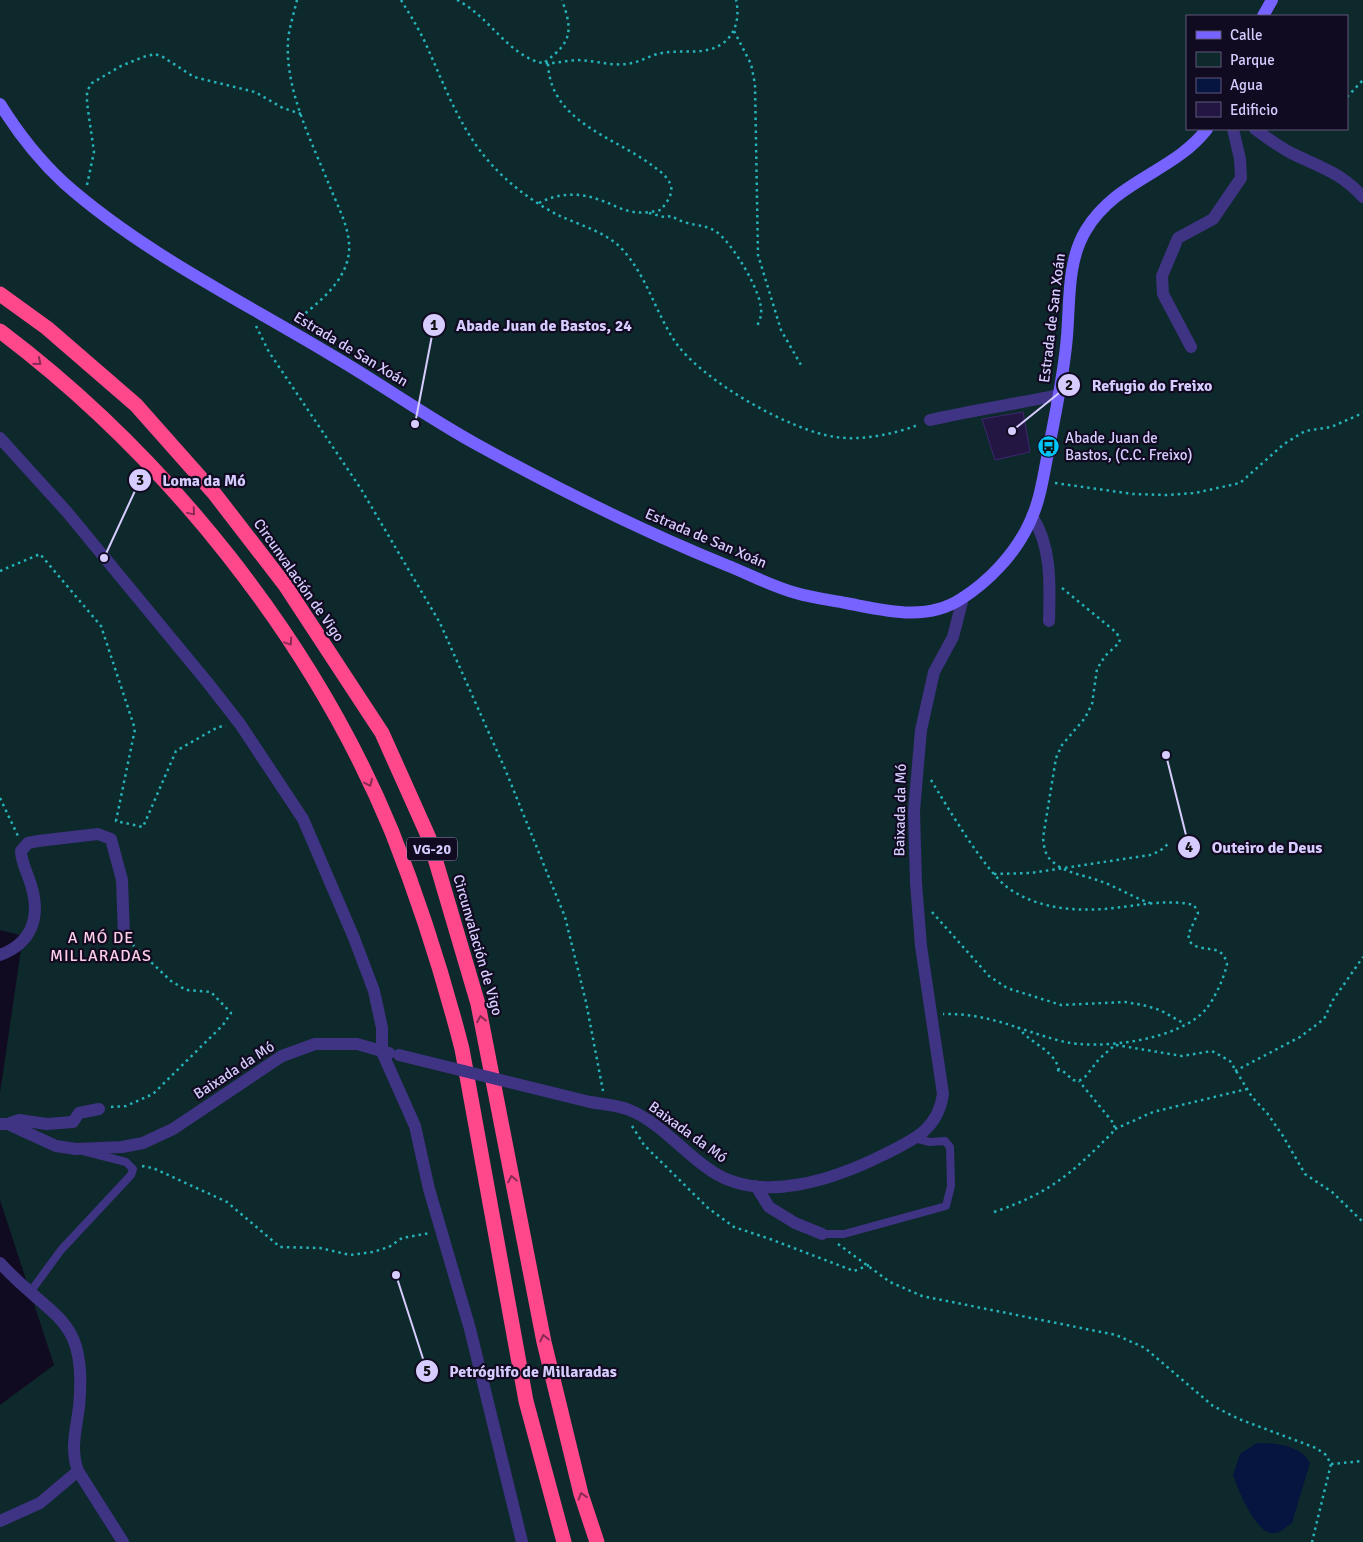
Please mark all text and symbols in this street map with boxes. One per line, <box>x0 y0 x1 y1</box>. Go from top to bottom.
legend <box>1186 15 1348 130</box>
text: Calle <box>1230 26 1263 44</box>
text: Parque <box>1230 51 1275 69</box>
text: Agua <box>1230 76 1263 94</box>
text: Edificio <box>1230 101 1278 119</box>
street label: Estrada de San Xoán <box>1035 252 1069 384</box>
street label: Estrada de San Xoán <box>290 308 412 390</box>
callout: Abade Juan de Bastos, 24 <box>421 310 642 341</box>
text: 1 <box>430 316 438 334</box>
text: Abade Juan de Bastos, 24 <box>456 316 632 336</box>
one-way arrow <box>32 356 41 364</box>
callout: Refugio do Freixo <box>1056 370 1222 401</box>
text: 2 <box>1065 376 1073 394</box>
text: Refugio do Freixo <box>1092 376 1212 396</box>
place label: Abade Juan de Bastos, (C.C. Freixo) <box>1065 429 1192 464</box>
bus stop icon: Abade Juan de Bastos, (C.C. Freixo) <box>1037 435 1061 459</box>
callout: Loma da Mó <box>128 465 256 496</box>
text: 3 <box>136 471 144 489</box>
text: Loma da Mó <box>162 471 246 491</box>
street label: Estrada de San Xoán <box>642 504 770 572</box>
one-way arrow <box>186 506 194 515</box>
street label: Circunvalación de Vigo <box>250 515 348 645</box>
one-way arrow <box>283 636 292 646</box>
street label: Baixada da Mó <box>890 763 910 856</box>
one-way arrow <box>363 778 373 787</box>
callout: Outeiro de Deus <box>1177 832 1332 863</box>
road number: VG-20 <box>407 838 457 861</box>
text: 4 <box>1185 838 1193 856</box>
text: Outeiro de Deus <box>1212 838 1322 858</box>
street label: Circunvalación de Vigo <box>449 872 507 1018</box>
district label: A MÓ DE MILLARADAS <box>50 928 152 966</box>
one-way arrow <box>476 1015 487 1023</box>
street label: Baixada da Mó <box>190 1037 278 1103</box>
street label: Baixada da Mó <box>645 1097 731 1167</box>
one-way arrow <box>507 1174 518 1183</box>
one-way arrow <box>539 1334 549 1342</box>
callout: Petróglifo de Millaradas <box>414 1356 627 1387</box>
text: 5 <box>423 1362 431 1380</box>
text: Petróglifo de Millaradas <box>449 1362 617 1382</box>
one-way arrow <box>577 1492 587 1500</box>

